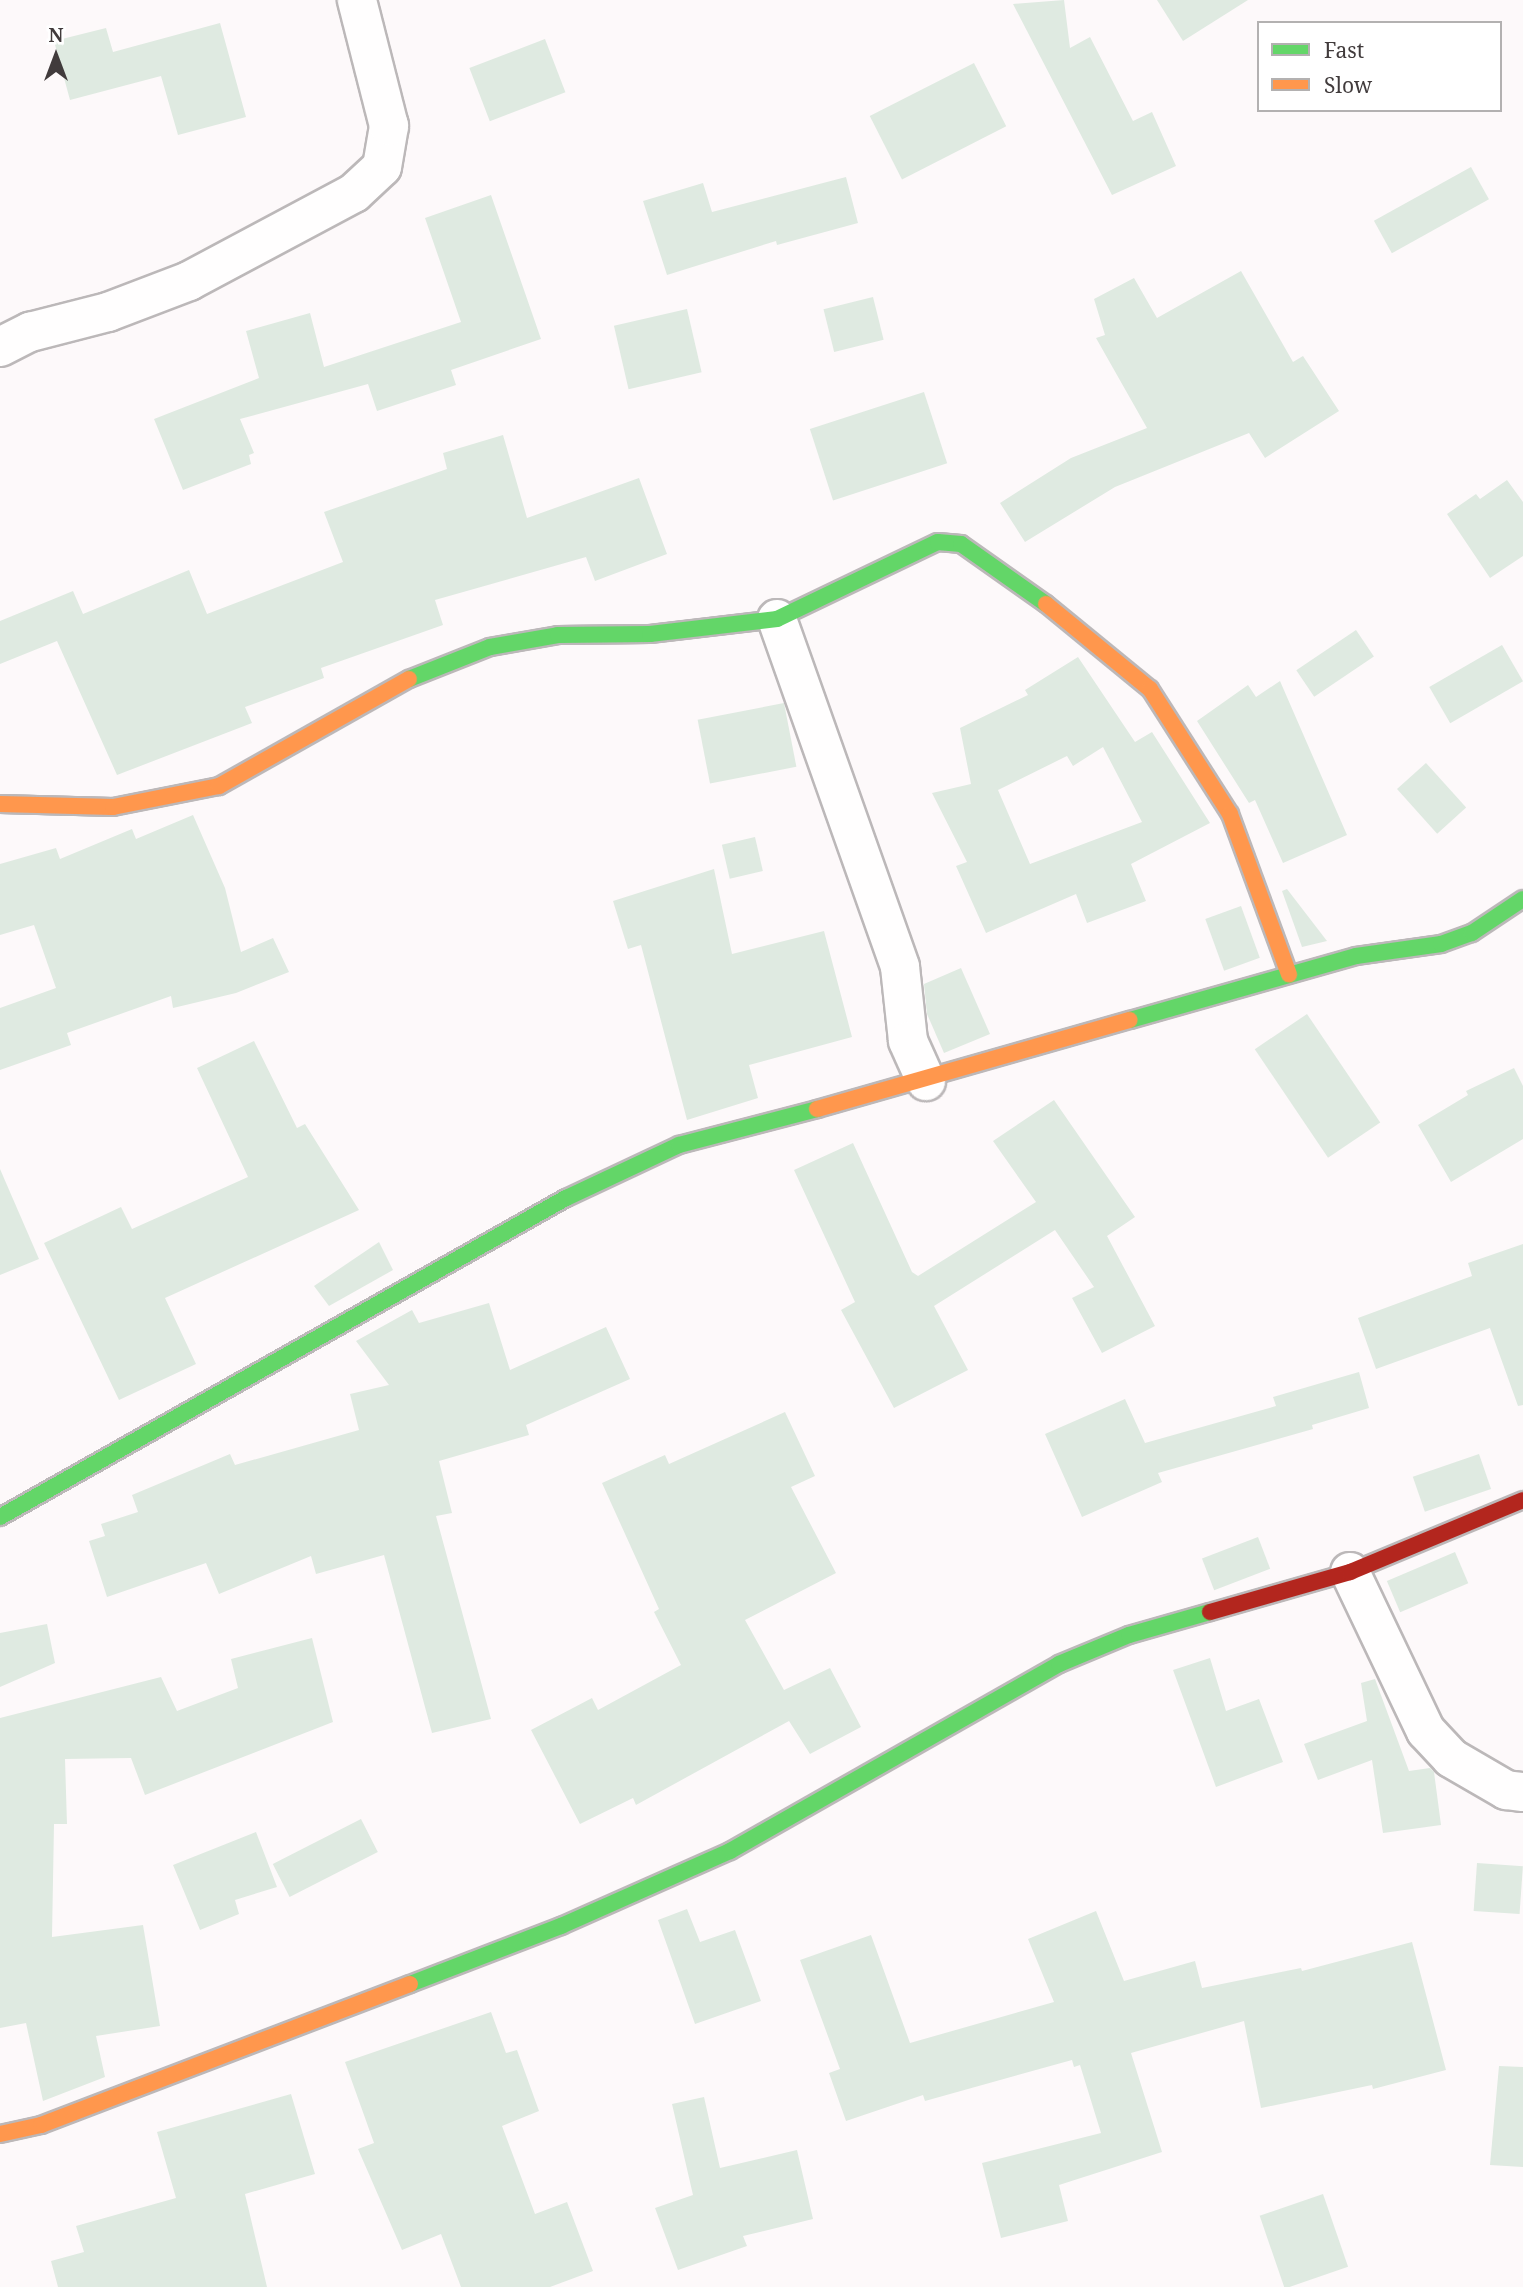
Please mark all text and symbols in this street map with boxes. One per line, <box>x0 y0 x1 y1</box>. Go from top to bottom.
north arrow <box>21 21 91 91</box>
legend <box>1257 21 1502 112</box>
text: N <box>49 22 63 48</box>
text: Fast <box>1324 36 1364 64</box>
text: Slow <box>1324 71 1372 99</box>

